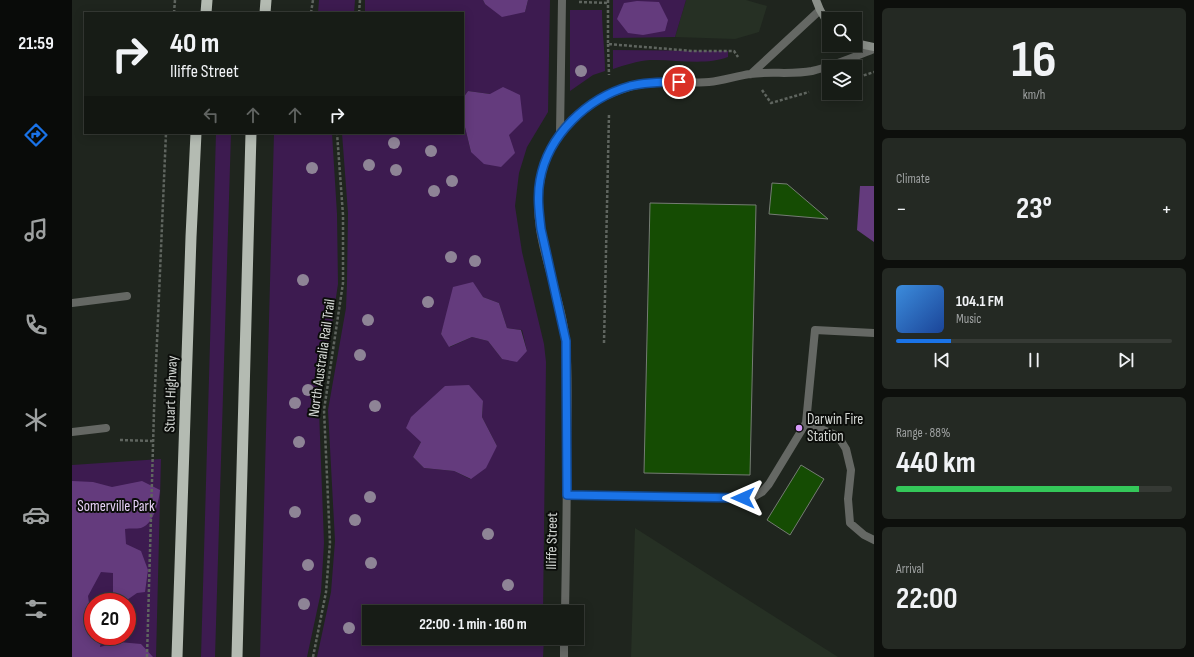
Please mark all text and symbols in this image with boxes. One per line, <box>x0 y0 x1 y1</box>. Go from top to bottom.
map controls <box>822 12 862 100</box>
button: search <box>822 12 862 52</box>
text: 40 m <box>170 27 219 60</box>
icon: right <box>104 28 156 80</box>
text: 16 <box>1012 29 1056 92</box>
text: 21:59 <box>18 33 54 54</box>
button: layers <box>822 60 862 100</box>
text: Iliffe Street <box>170 61 239 82</box>
pin <box>662 65 696 99</box>
icon: arrive <box>668 71 690 93</box>
text: km/h <box>1023 87 1045 103</box>
icon: left <box>200 104 222 126</box>
icon: ahead <box>242 104 264 126</box>
icon: ahead <box>284 104 306 126</box>
icon: right <box>326 104 348 126</box>
icon: directions <box>22 121 50 149</box>
text: Climate <box>896 171 930 187</box>
text: 23° <box>1016 191 1052 227</box>
text: − <box>896 196 907 223</box>
text: + <box>1161 196 1172 223</box>
icon: music <box>22 216 50 244</box>
text: 104.1 FM <box>956 292 1004 311</box>
street label: North Australia Rail Trail <box>304 298 340 418</box>
icon: phone <box>22 311 50 339</box>
text: Music <box>956 311 981 327</box>
icon: previous <box>931 349 953 371</box>
icon: pause <box>1023 349 1045 371</box>
icon: next <box>1115 349 1137 371</box>
street label: Stuart Highway <box>160 355 182 433</box>
icon: climate <box>22 406 50 434</box>
place label: Darwin Fire Station <box>807 410 863 446</box>
marker: Darwin Fire Station <box>794 423 804 433</box>
text: Range · 88% <box>896 425 950 441</box>
text: 440 km <box>896 445 976 481</box>
position arrow <box>722 477 764 519</box>
park label: Somerville Park <box>77 497 155 516</box>
icon: car <box>22 501 50 529</box>
street label: Iliffe Street <box>542 512 562 570</box>
text: Arrival <box>896 561 924 577</box>
text: 22:00 <box>896 581 958 617</box>
speed limit sign: 20 <box>84 593 136 645</box>
icon: filters <box>22 595 50 623</box>
text: 22:00 · 1 min · 160 m <box>419 615 527 634</box>

